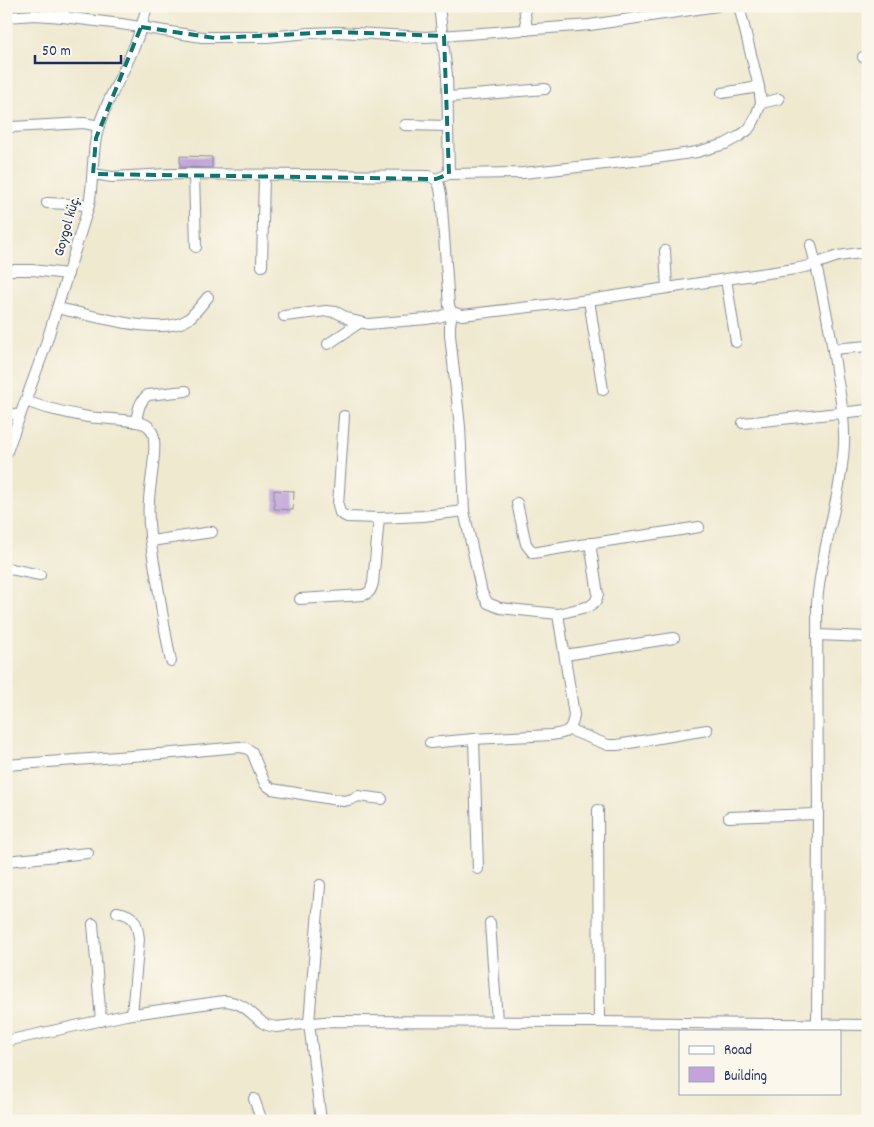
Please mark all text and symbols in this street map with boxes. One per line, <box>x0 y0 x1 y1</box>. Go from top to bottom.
scale bar <box>35 32 121 64</box>
text: 50 m <box>42 41 71 63</box>
street label: Goygol küç. <box>49 194 87 259</box>
legend <box>679 1030 842 1094</box>
text: Road <box>724 1040 752 1062</box>
text: Building <box>724 1066 767 1088</box>

